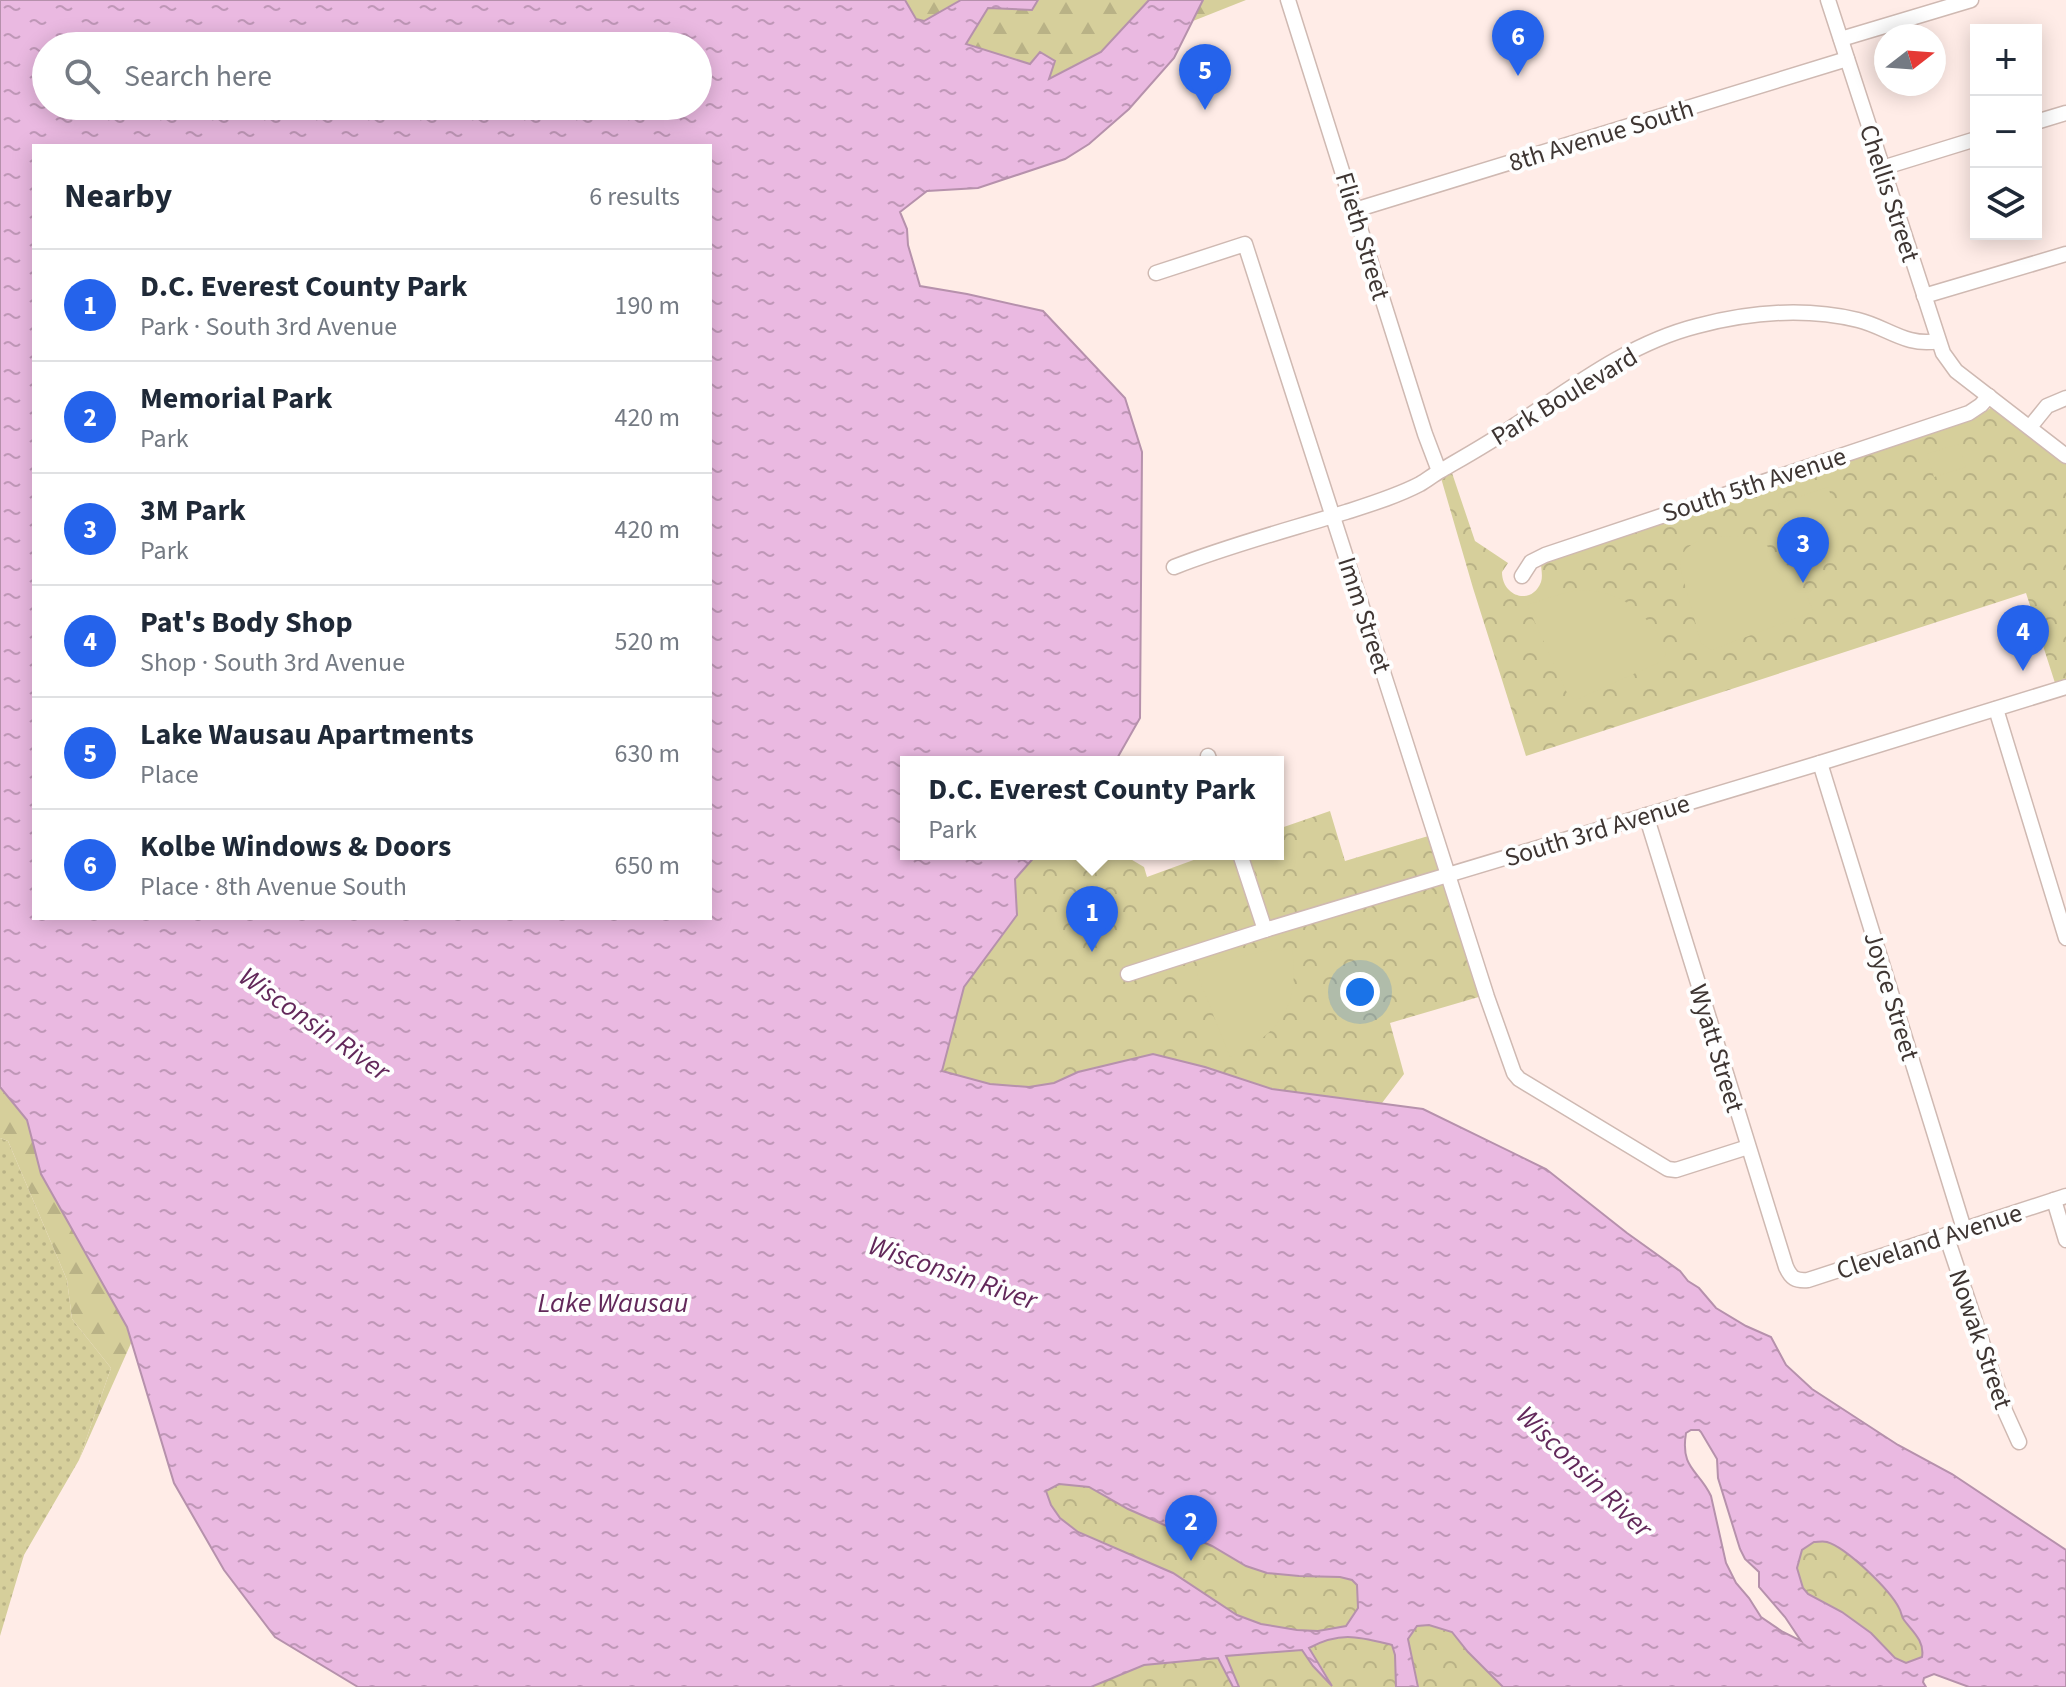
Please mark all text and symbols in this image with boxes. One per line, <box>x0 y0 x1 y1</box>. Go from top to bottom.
pin: 6 <box>1492 10 1544 76</box>
north arrow <box>1874 24 1946 96</box>
map controls <box>1970 24 2042 240</box>
button: + <box>1970 24 2042 96</box>
search box <box>32 32 712 120</box>
pin: 5 <box>1179 44 1231 110</box>
icon: search <box>60 54 104 98</box>
text: Search here <box>124 55 272 98</box>
street label: 8th Avenue South <box>1504 90 1698 181</box>
button: − <box>1970 96 2042 168</box>
street label: Chellis Street <box>1850 120 1929 267</box>
street label: Flieth Street <box>1326 168 1400 305</box>
button: layers <box>1970 168 2042 240</box>
text: Nearby <box>64 172 172 221</box>
text: 6 results <box>589 178 680 215</box>
text: D.C. Everest County Park <box>140 265 468 308</box>
text: 1 <box>83 287 97 324</box>
text: 190 m <box>614 287 680 324</box>
text: Park · South 3rd Avenue <box>140 308 397 345</box>
street label: Park Boulevard <box>1484 338 1644 455</box>
text: Memorial Park <box>140 377 332 420</box>
text: 2 <box>83 399 97 436</box>
text: 420 m <box>614 399 680 436</box>
text: Park <box>140 420 189 457</box>
street label: South 5th Avenue <box>1657 437 1851 532</box>
text: 3M Park <box>140 489 246 532</box>
text: 3 <box>83 511 97 548</box>
text: 420 m <box>614 511 680 548</box>
pin: 3 <box>1777 517 1829 583</box>
text: Park <box>140 532 189 569</box>
street label: Imm Street <box>1328 552 1401 678</box>
text: Pat's Body Shop <box>140 601 353 644</box>
pin: 4 <box>1997 605 2049 671</box>
text: 4 <box>83 623 97 660</box>
text: 520 m <box>614 623 680 660</box>
text: Shop · South 3rd Avenue <box>140 644 405 681</box>
text: Lake Wausau Apartments <box>140 713 474 756</box>
text: 5 <box>83 735 97 772</box>
text: 630 m <box>614 735 680 772</box>
text: Place <box>140 756 199 793</box>
popup <box>900 756 1284 860</box>
text: D.C. Everest County Park <box>928 768 1256 811</box>
street label: South 3rd Avenue <box>1500 785 1694 876</box>
text: Park <box>928 811 977 848</box>
text: Kolbe Windows & Doors <box>140 825 451 868</box>
text: 6 <box>83 847 97 884</box>
text: 650 m <box>614 847 680 884</box>
text: Place · 8th Avenue South <box>140 868 407 905</box>
pin: 1 <box>1066 886 1118 952</box>
street label: Joyce Street <box>1854 927 1929 1065</box>
water label: Wisconsin River <box>231 957 399 1091</box>
your location <box>1340 972 1380 1012</box>
street label: Wyatt Street <box>1680 980 1754 1117</box>
street label: Cleveland Avenue <box>1832 1194 2027 1289</box>
water label: Wisconsin River <box>863 1225 1044 1321</box>
street label: Nowak Street <box>1939 1264 2022 1414</box>
water label: Lake Wausau <box>538 1283 688 1323</box>
water label: Wisconsin River <box>1507 1396 1662 1548</box>
pin: 2 <box>1165 1495 1217 1561</box>

